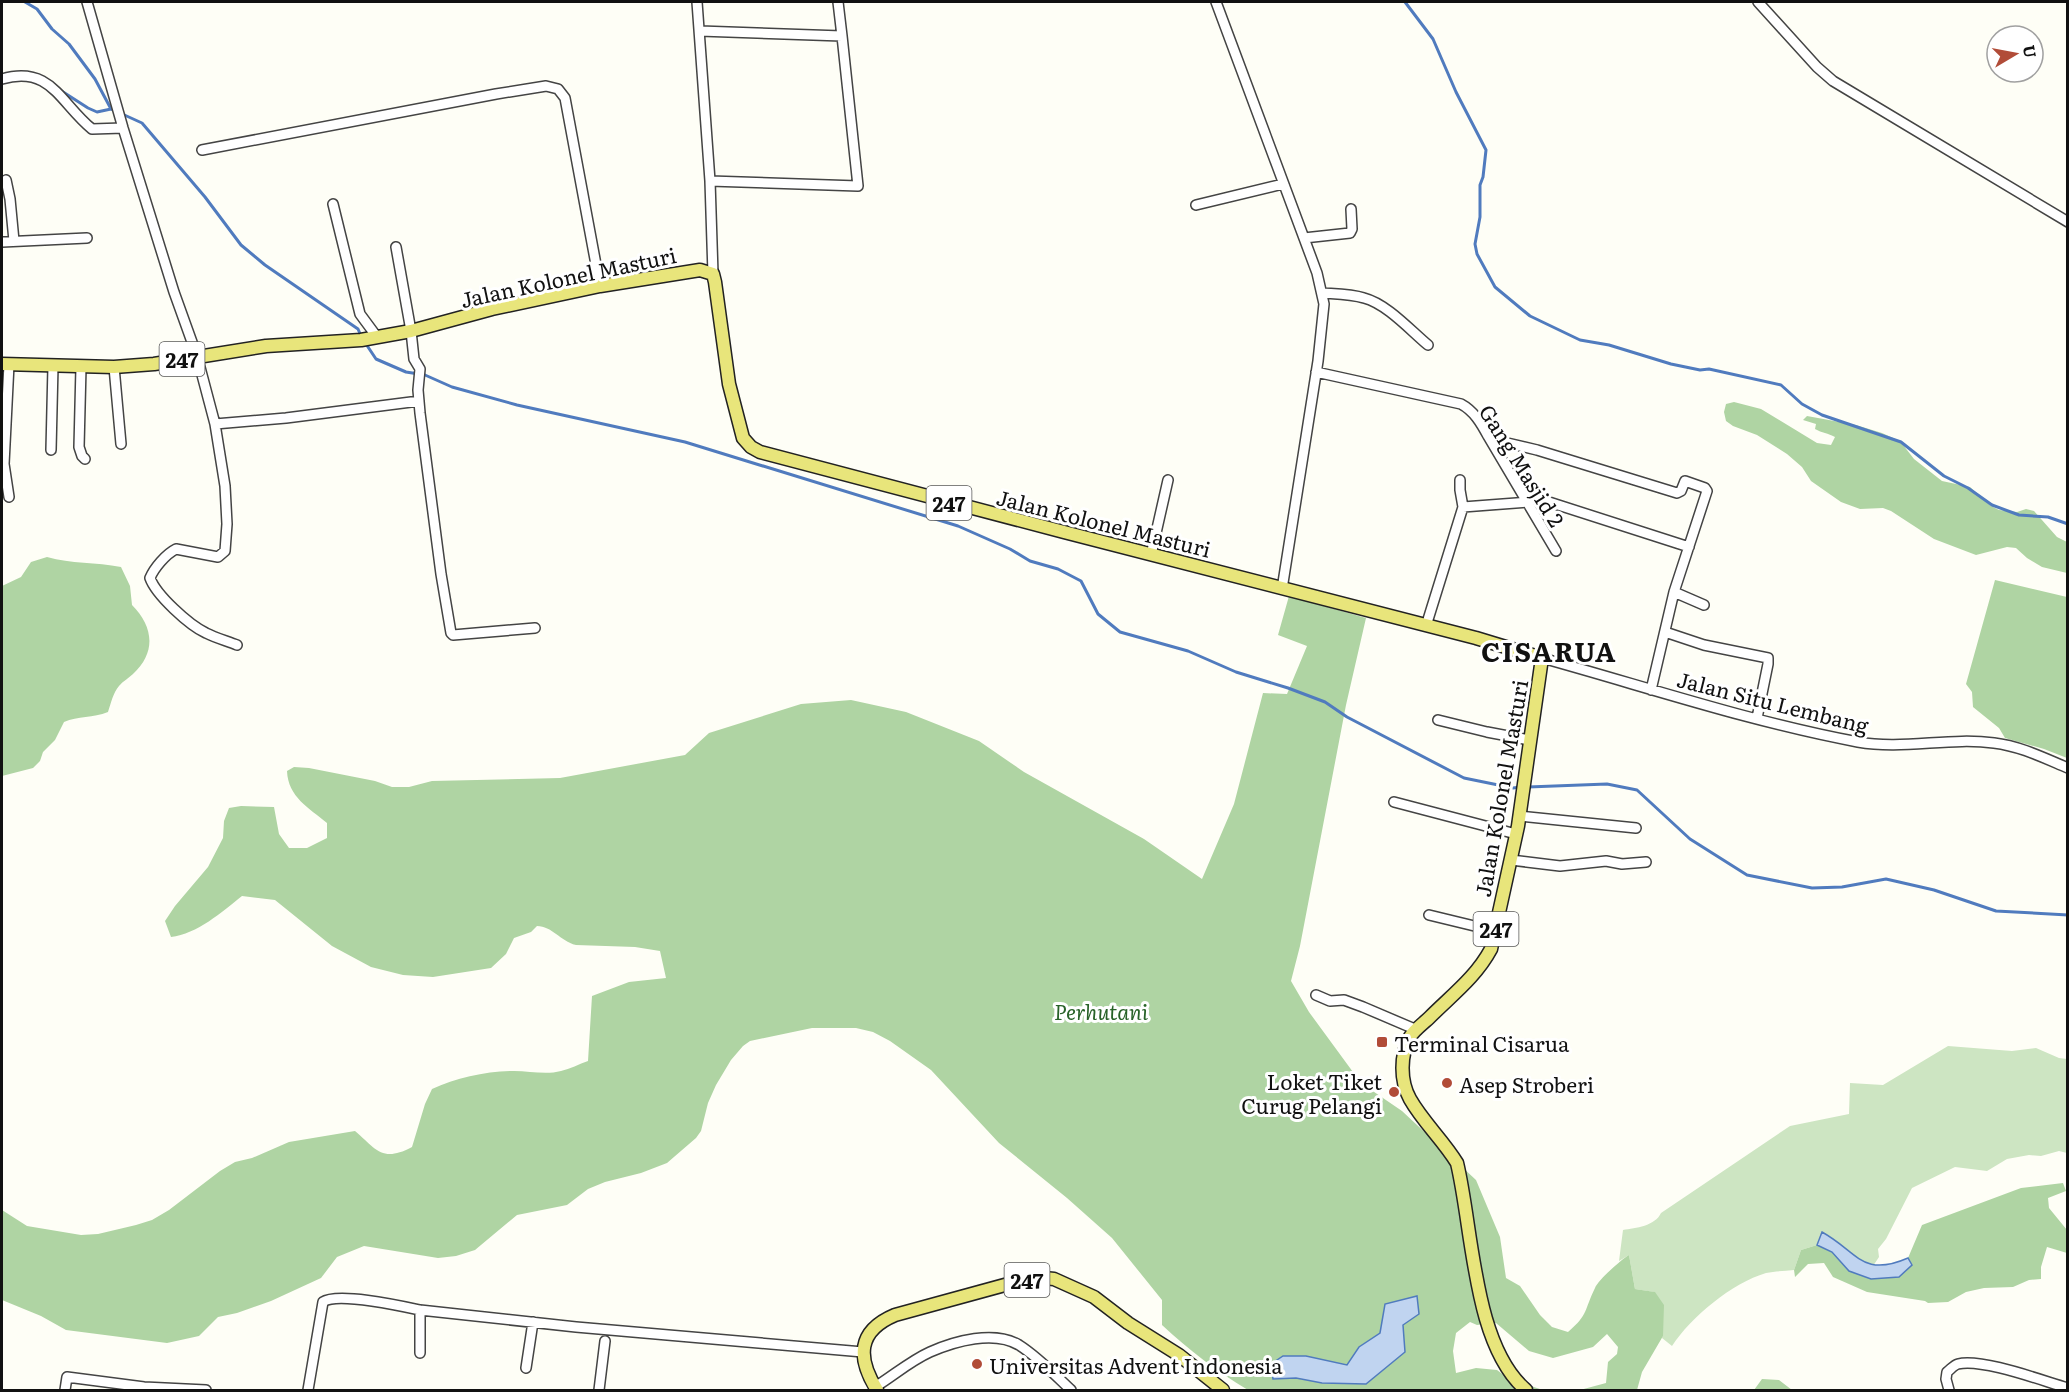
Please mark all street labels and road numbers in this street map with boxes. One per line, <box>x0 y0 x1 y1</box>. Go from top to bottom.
street label: Jalan Kolonel Masturi <box>457 238 679 314</box>
road number: 247 <box>160 342 204 376</box>
street label: Gang Masjid 2 <box>1473 398 1573 532</box>
street label: Jalan Kolonel Masturi <box>994 480 1214 564</box>
road number: 247 <box>926 486 972 520</box>
street label: Jalan Situ Lembang <box>1674 662 1872 740</box>
street label: Jalan Kolonel Masturi <box>1466 677 1534 899</box>
road number: 247 <box>1474 912 1518 946</box>
road number: 247 <box>1004 1263 1050 1297</box>

